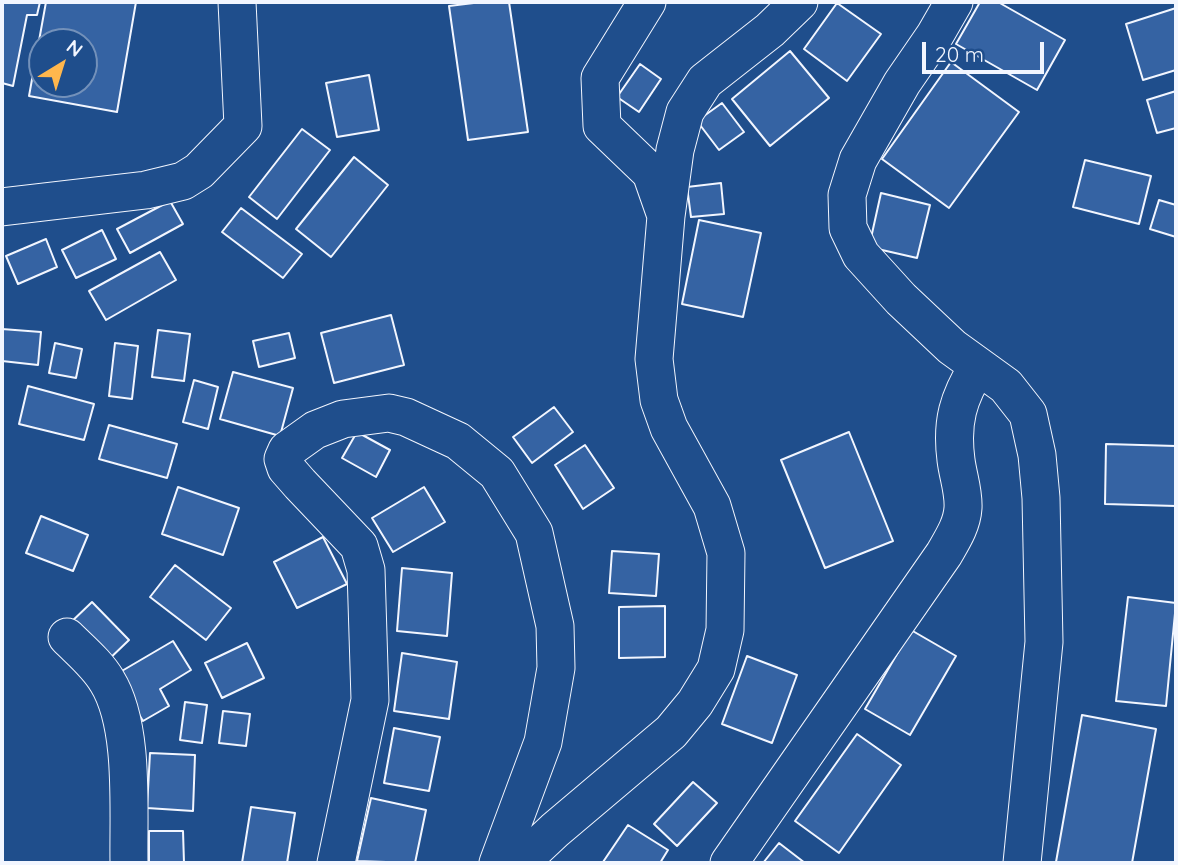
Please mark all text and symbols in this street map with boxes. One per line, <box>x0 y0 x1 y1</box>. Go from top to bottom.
north arrow <box>28 28 98 98</box>
scale bar <box>926 28 1048 72</box>
text: N <box>62 34 88 62</box>
text: 20 m <box>935 41 984 67</box>

